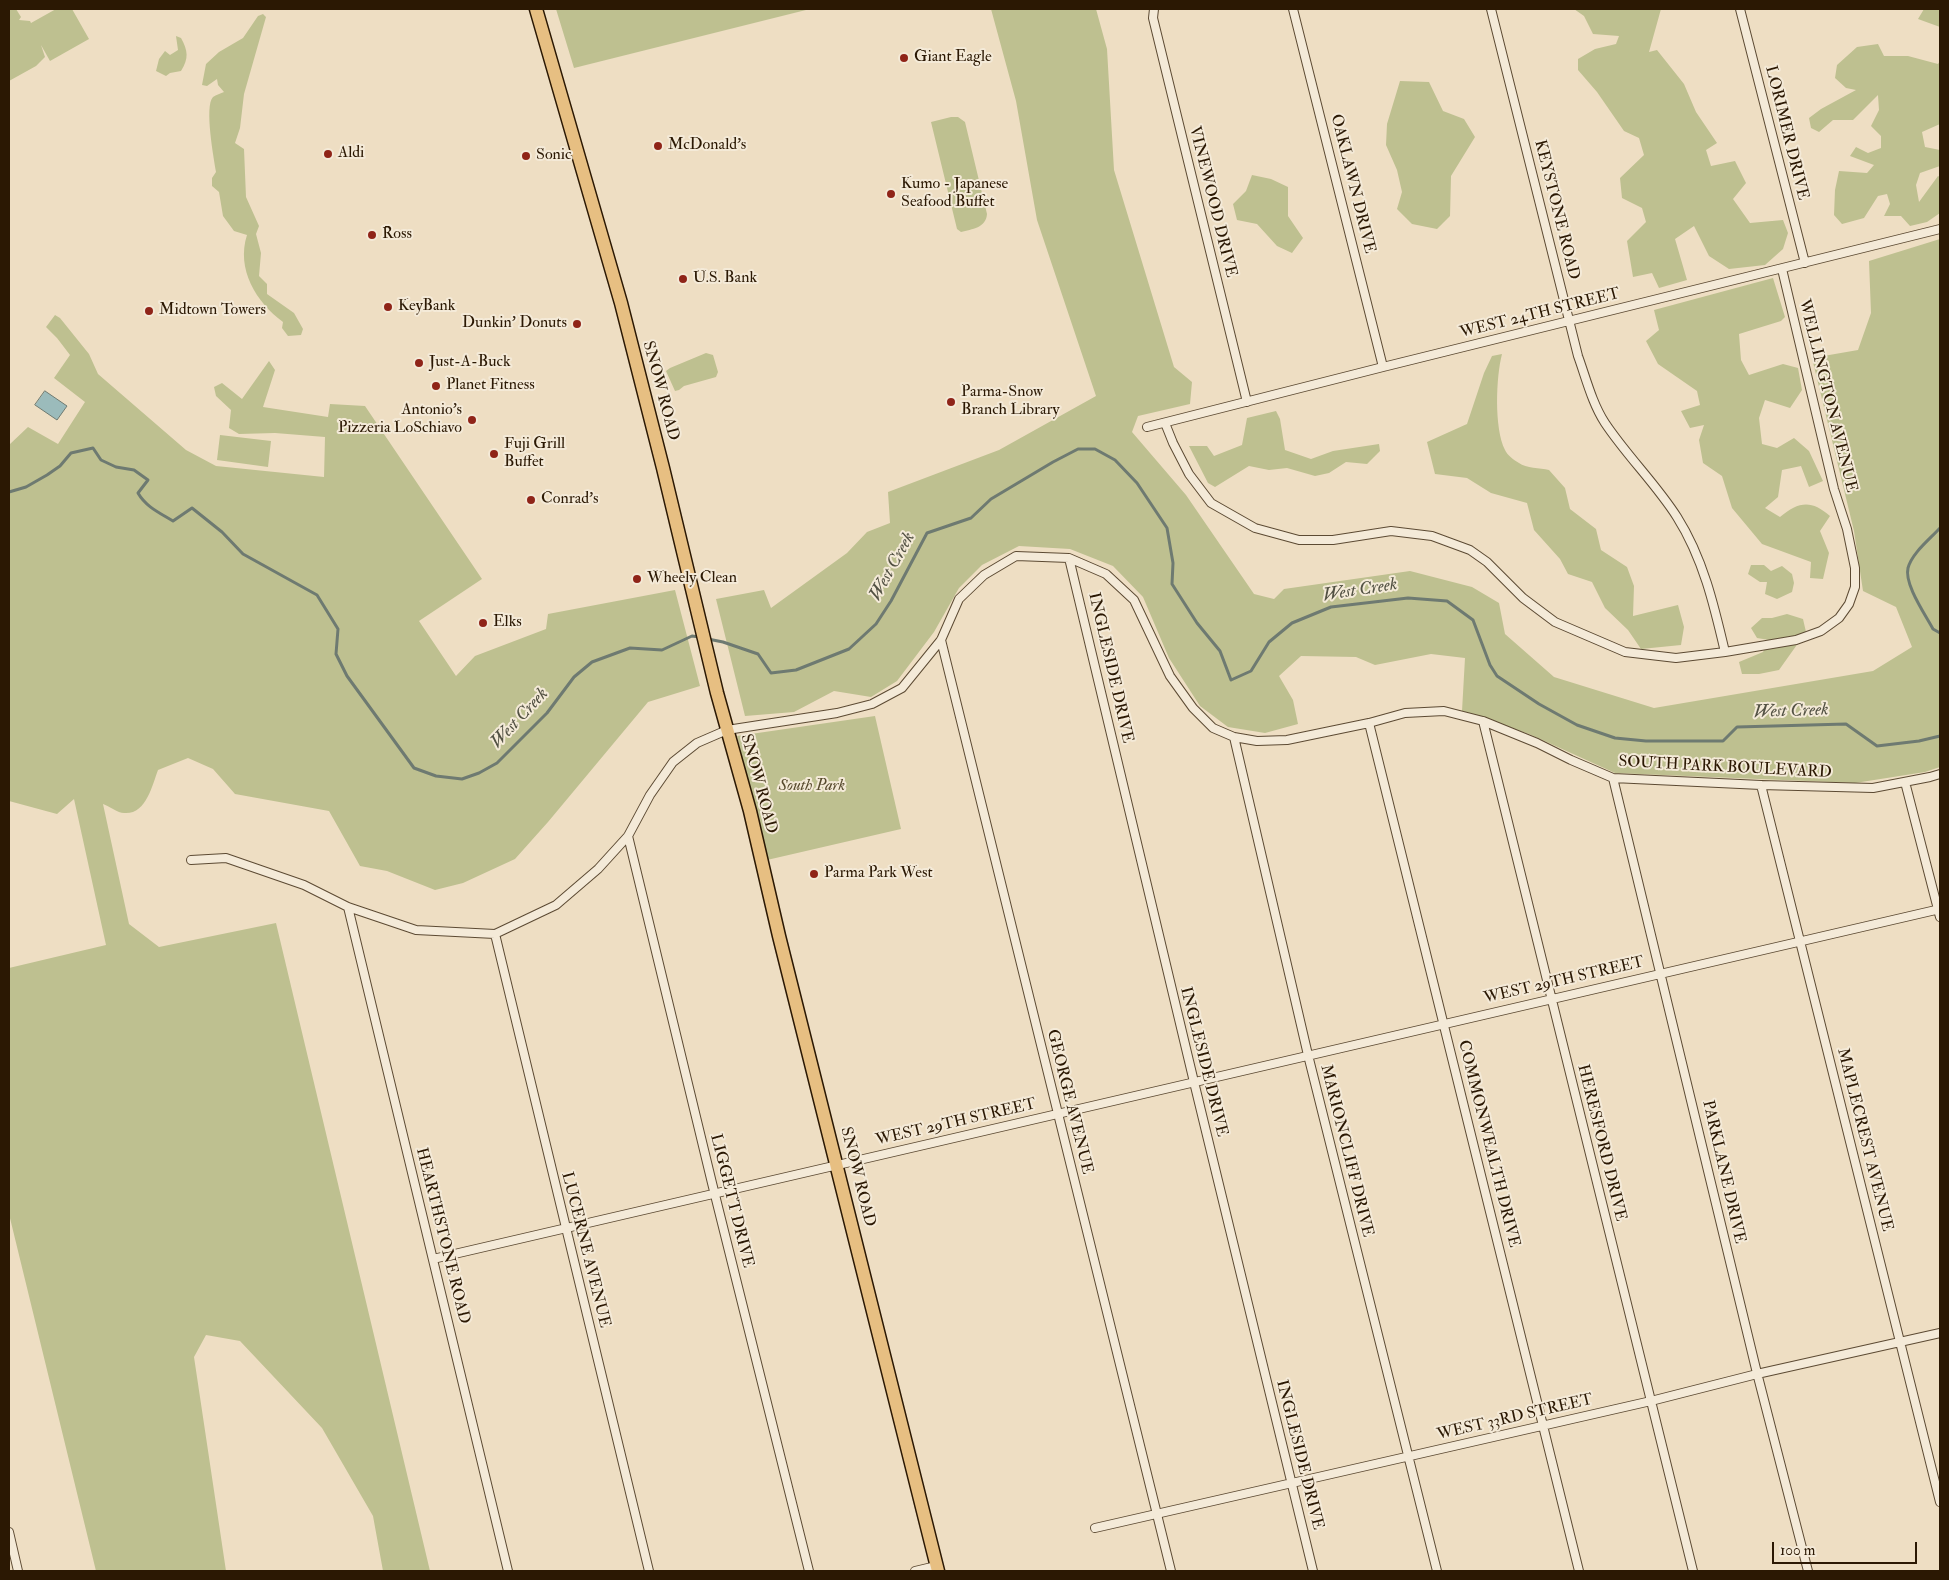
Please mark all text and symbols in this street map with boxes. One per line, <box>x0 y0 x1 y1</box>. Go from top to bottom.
place label: Giant Eagle <box>914 48 992 68</box>
marker: Giant Eagle <box>898 52 910 64</box>
street label: LORIMER DRIVE <box>1760 64 1812 202</box>
street label: OAKLAWN DRIVE <box>1325 112 1379 256</box>
street label: VINEWOOD DRIVE <box>1184 124 1240 280</box>
place label: McDonald's <box>668 136 746 156</box>
street label: KEYSTONE ROAD <box>1529 138 1583 282</box>
marker: McDonald's <box>652 140 664 152</box>
place label: Aldi <box>338 144 364 164</box>
place label: Sonic <box>536 146 571 166</box>
marker: Aldi <box>322 148 334 160</box>
marker: Sonic <box>520 150 532 162</box>
place label: Kumo - Japanese Seafood Buffet <box>901 175 1008 213</box>
marker: Kumo - Japanese Seafood Buffet <box>885 188 897 200</box>
place label: Ross <box>382 225 412 245</box>
marker: Ross <box>366 229 378 241</box>
place label: U.S. Bank <box>693 269 757 289</box>
marker: U.S. Bank <box>677 273 689 285</box>
street label: WEST 24TH STREET <box>1458 285 1622 343</box>
place label: KeyBank <box>398 297 455 317</box>
street label: WELLINGTON AVENUE <box>1794 297 1860 495</box>
place label: Midtown Towers <box>159 301 266 321</box>
marker: KeyBank <box>382 301 394 313</box>
marker: Midtown Towers <box>143 305 155 317</box>
place label: Dunkin' Donuts <box>462 314 567 334</box>
marker: Dunkin' Donuts <box>571 318 583 330</box>
street label: SNOW ROAD <box>637 339 683 443</box>
place label: Just-A-Buck <box>429 353 511 373</box>
marker: Just-A-Buck <box>413 357 425 369</box>
place label: Planet Fitness <box>446 376 535 396</box>
marker: Planet Fitness <box>430 380 442 392</box>
place label: Parma-Snow Branch Library <box>961 383 1059 421</box>
marker: Parma-Snow Branch Library <box>945 396 957 408</box>
place label: Antonio's Pizzeria LoSchiavo <box>338 401 462 439</box>
marker: Antonio's Pizzeria LoSchiavo <box>466 414 478 426</box>
place label: Fuji Grill Buffet <box>504 435 565 473</box>
marker: Fuji Grill Buffet <box>488 448 500 460</box>
place label: Conrad's <box>541 490 598 510</box>
marker: Conrad's <box>525 494 537 506</box>
water label: West Creek <box>865 529 921 605</box>
place label: Wheely Clean <box>647 569 737 589</box>
marker: Wheely Clean <box>631 573 643 585</box>
water label: West Creek <box>1321 574 1399 608</box>
street label: INGLESIDE DRIVE <box>1083 591 1137 745</box>
place label: Elks <box>493 613 522 633</box>
marker: Elks <box>477 617 489 629</box>
water label: West Creek <box>486 684 554 754</box>
water label: West Creek <box>1753 700 1829 724</box>
street label: SNOW ROAD <box>735 732 781 836</box>
street label: SOUTH PARK BOULEVARD <box>1618 753 1832 783</box>
park label: South Park <box>779 777 845 797</box>
place label: Parma Park West <box>824 864 933 884</box>
marker: Parma Park West <box>808 868 820 880</box>
street label: WEST 29TH STREET <box>1482 953 1646 1009</box>
street label: INGLESIDE DRIVE <box>1175 985 1231 1139</box>
street label: GEORGE AVENUE <box>1042 1028 1096 1176</box>
street label: COMMONWEALTH DRIVE <box>1453 1038 1523 1250</box>
street label: MAPLECREST AVENUE <box>1832 1046 1896 1234</box>
street label: MARIONCLIFF DRIVE <box>1315 1063 1377 1239</box>
street label: HERESFORD DRIVE <box>1572 1063 1630 1223</box>
street label: WEST 29TH STREET <box>874 1095 1038 1151</box>
street label: PARKLANE DRIVE <box>1697 1098 1749 1246</box>
street label: SNOW ROAD <box>835 1125 879 1229</box>
street label: LIGGETT DRIVE <box>705 1132 757 1270</box>
street label: HEARTHSTONE ROAD <box>411 1146 473 1326</box>
street label: LUCERNE AVENUE <box>556 1170 614 1330</box>
street label: INGLESIDE DRIVE <box>1271 1378 1327 1532</box>
street label: WEST 33RD STREET <box>1435 1391 1595 1445</box>
scale bar <box>1774 1532 1919 1564</box>
text: 100 m <box>1780 1541 1815 1560</box>

